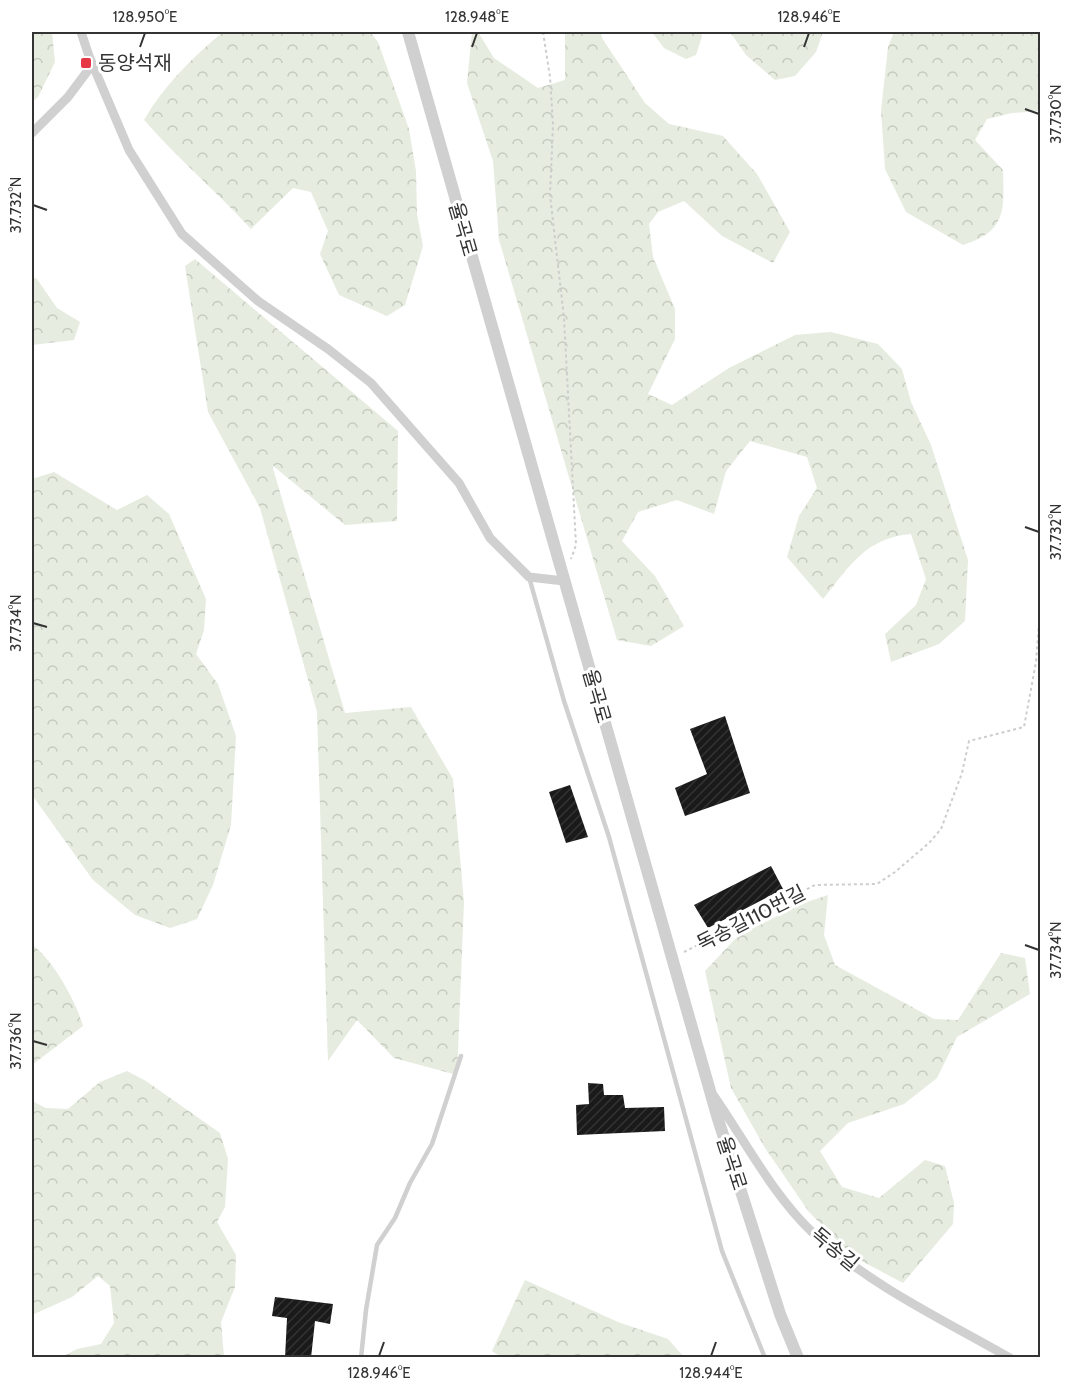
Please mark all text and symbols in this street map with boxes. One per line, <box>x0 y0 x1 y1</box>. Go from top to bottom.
text: 128.950°E <box>113 8 177 26</box>
text: 128.948°E <box>445 8 509 26</box>
text: 128.946°E <box>777 8 841 26</box>
place label: 동양석재 <box>98 51 172 75</box>
marker: 동양석재 <box>79 56 93 70</box>
text: 37.730°N <box>1047 84 1065 144</box>
text: 37.732°N <box>7 177 25 233</box>
street label: 율곡로 <box>444 199 482 259</box>
text: 37.732°N <box>1047 504 1065 560</box>
text: 37.734°N <box>7 594 25 652</box>
street label: 율곡로 <box>578 666 616 726</box>
street label: 독송길110번길 <box>693 880 809 956</box>
text: 37.734°N <box>1047 921 1065 979</box>
text: 37.736°N <box>7 1012 25 1070</box>
street label: 율곡로 <box>712 1133 752 1193</box>
street label: 독송길 <box>806 1222 864 1276</box>
text: 128.946°E <box>347 1364 411 1382</box>
text: 128.944°E <box>679 1364 743 1382</box>

